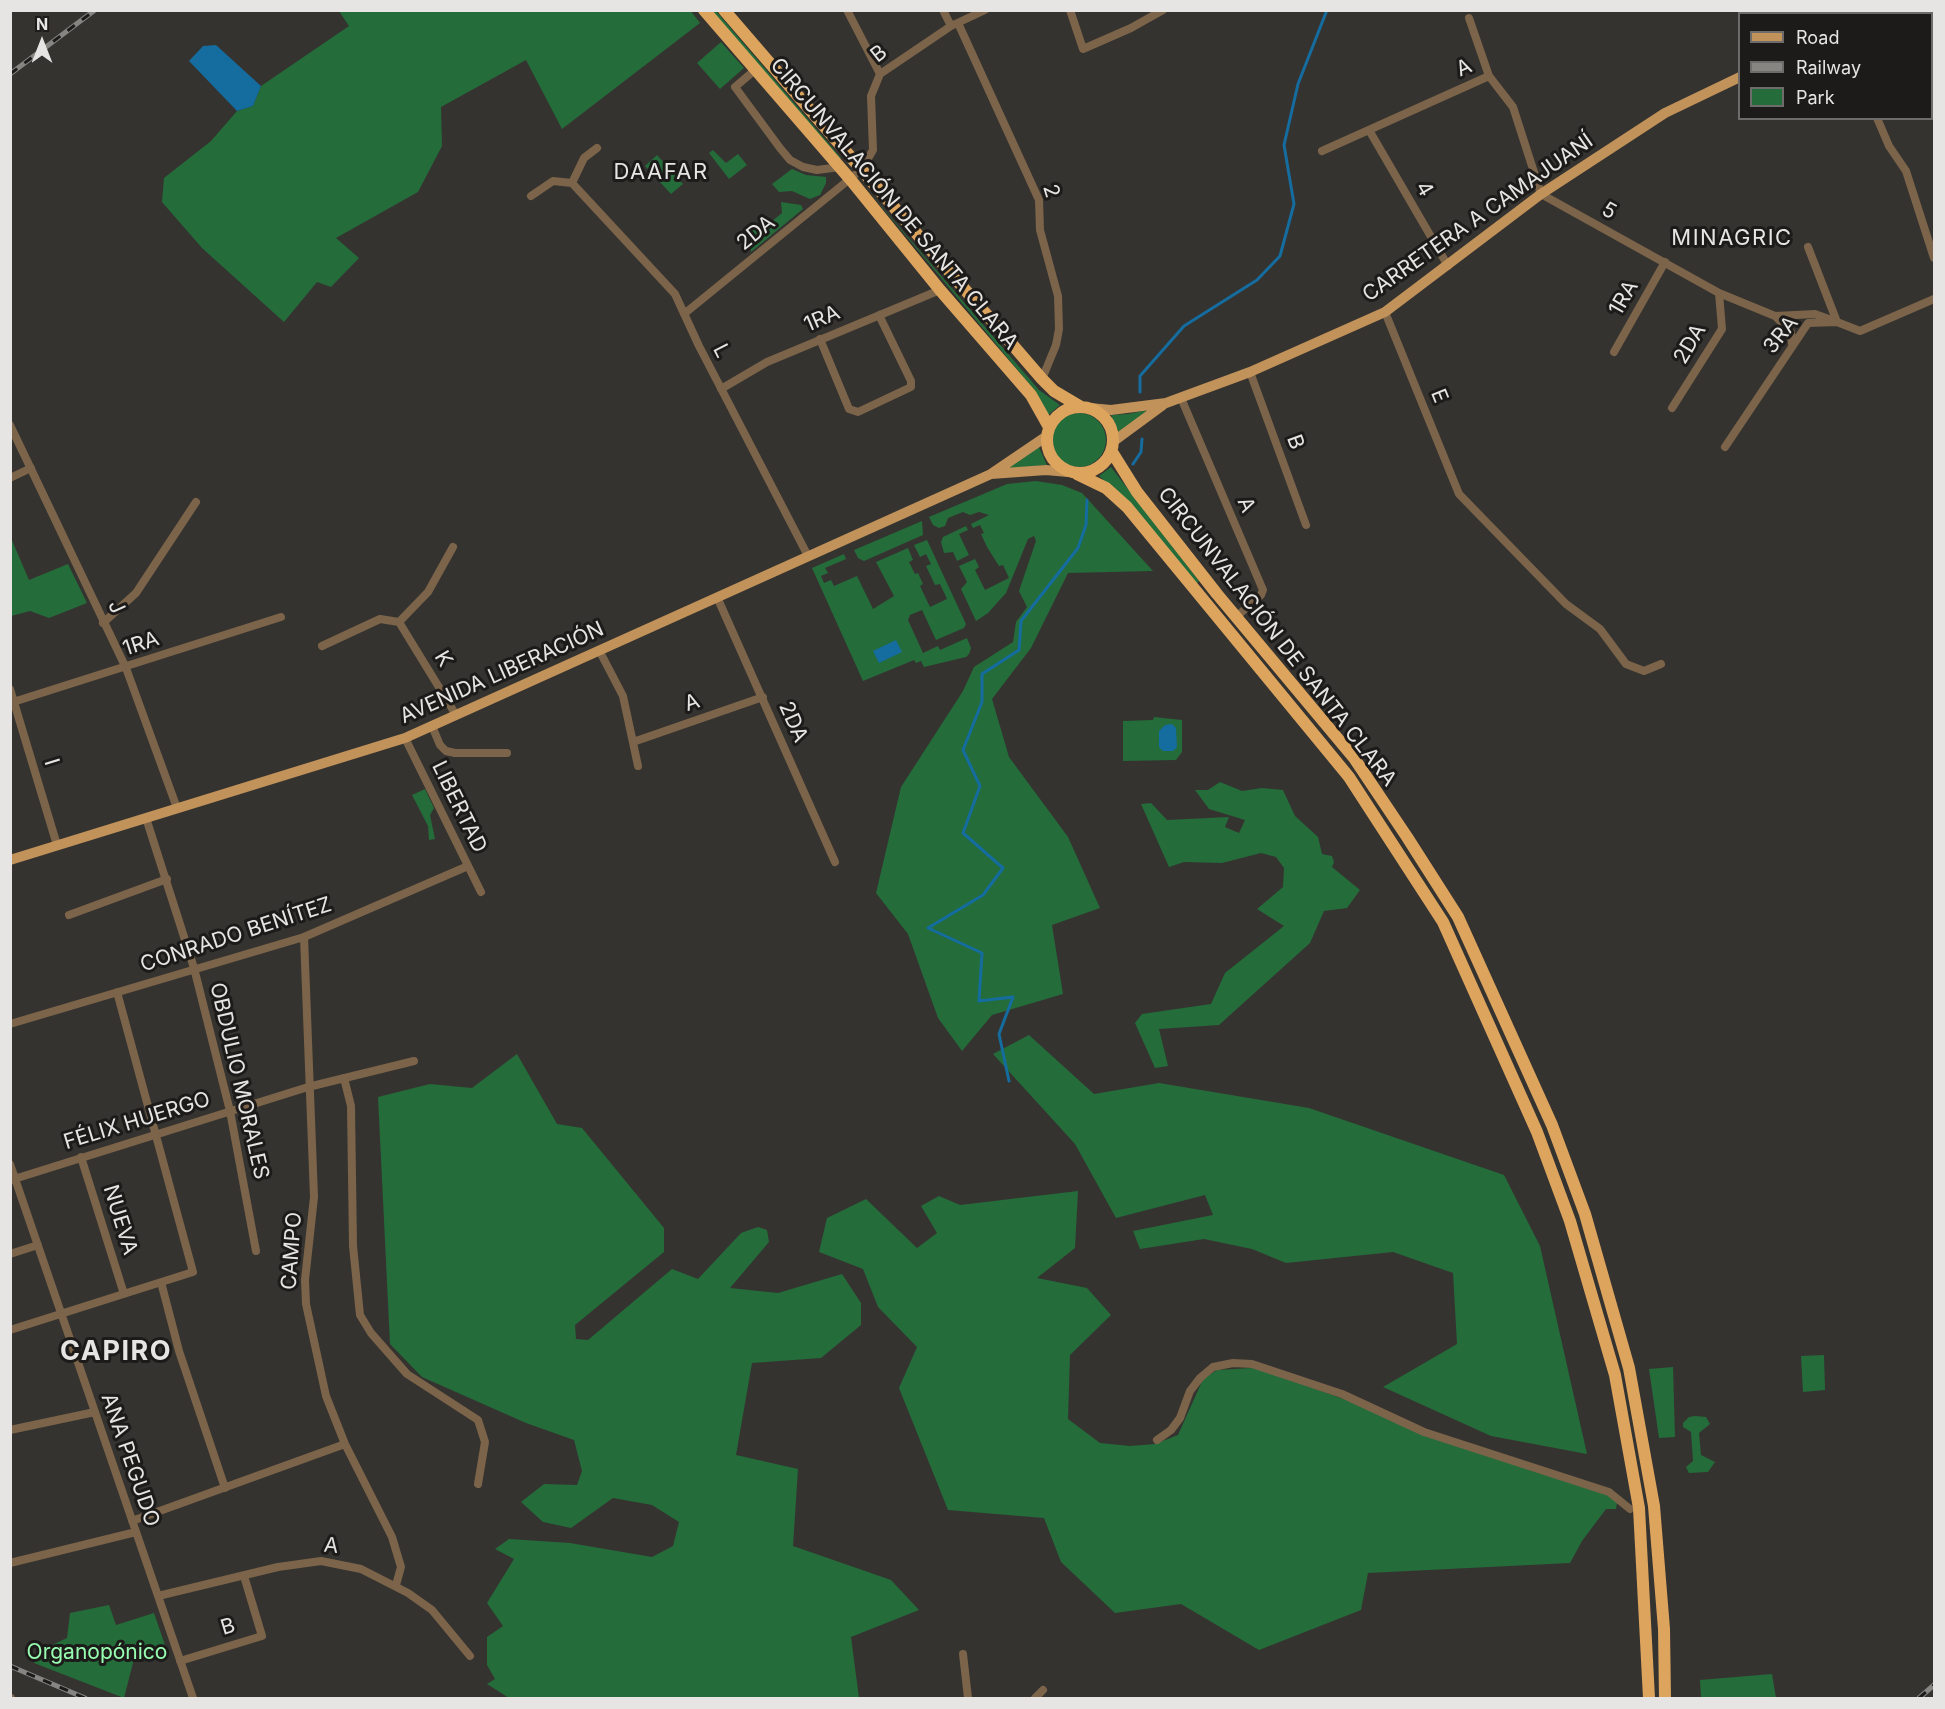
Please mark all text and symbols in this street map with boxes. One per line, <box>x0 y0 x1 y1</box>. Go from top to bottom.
north arrow <box>12 12 72 72</box>
legend <box>1738 12 1933 120</box>
text: N <box>36 14 48 34</box>
text: Road <box>1796 27 1839 48</box>
street label: B <box>866 40 892 68</box>
street label: CIRCUNVALACIÓN DE SANTA CLARA <box>765 53 1023 355</box>
street label: A <box>1452 54 1476 82</box>
text: Railway <box>1796 57 1861 78</box>
text: Park <box>1796 87 1835 108</box>
street label: CARRETERA A CAMAJUANÍ <box>1358 129 1598 307</box>
district label: DAAFAR <box>613 159 709 185</box>
street label: 4 <box>1410 177 1438 201</box>
street label: 2 <box>1037 181 1065 201</box>
street label: 5 <box>1597 197 1621 225</box>
street label: 2DA <box>732 210 780 256</box>
district label: MINAGRIC <box>1671 225 1793 251</box>
street label: 1RA <box>1604 276 1644 320</box>
street label: 1RA <box>800 300 844 338</box>
street label: 3RA <box>1758 311 1804 359</box>
street label: 2DA <box>1668 320 1712 368</box>
street label: L <box>707 340 735 362</box>
street label: E <box>1425 385 1453 407</box>
street label: B <box>1281 431 1309 453</box>
street label: CIRCUNVALACIÓN DE SANTA CLARA <box>1152 482 1402 792</box>
street label: A <box>1232 493 1260 517</box>
street label: J <box>102 596 130 618</box>
street label: AVENIDA LIBERACIÓN <box>396 617 608 729</box>
street label: 1RA <box>120 626 162 662</box>
street label: K <box>429 646 457 672</box>
street label: A <box>681 689 703 717</box>
street label: 2DA <box>773 698 813 746</box>
street label: I <box>38 756 64 768</box>
street label: LIBERTAD <box>426 757 492 857</box>
street label: CONRADO BENÍTEZ <box>137 892 335 978</box>
street label: OBDULIO MORALES <box>204 980 274 1182</box>
street label: FÉLIX HUERGO <box>61 1087 213 1155</box>
street label: NUEVA <box>97 1182 143 1258</box>
street label: CAMPO <box>277 1211 307 1291</box>
district label: CAPIRO <box>60 1336 172 1368</box>
street label: ANA PEGUDO <box>95 1390 165 1530</box>
street label: A <box>322 1533 340 1559</box>
street label: B <box>218 1613 238 1641</box>
park label: Organopónico <box>27 1640 167 1666</box>

